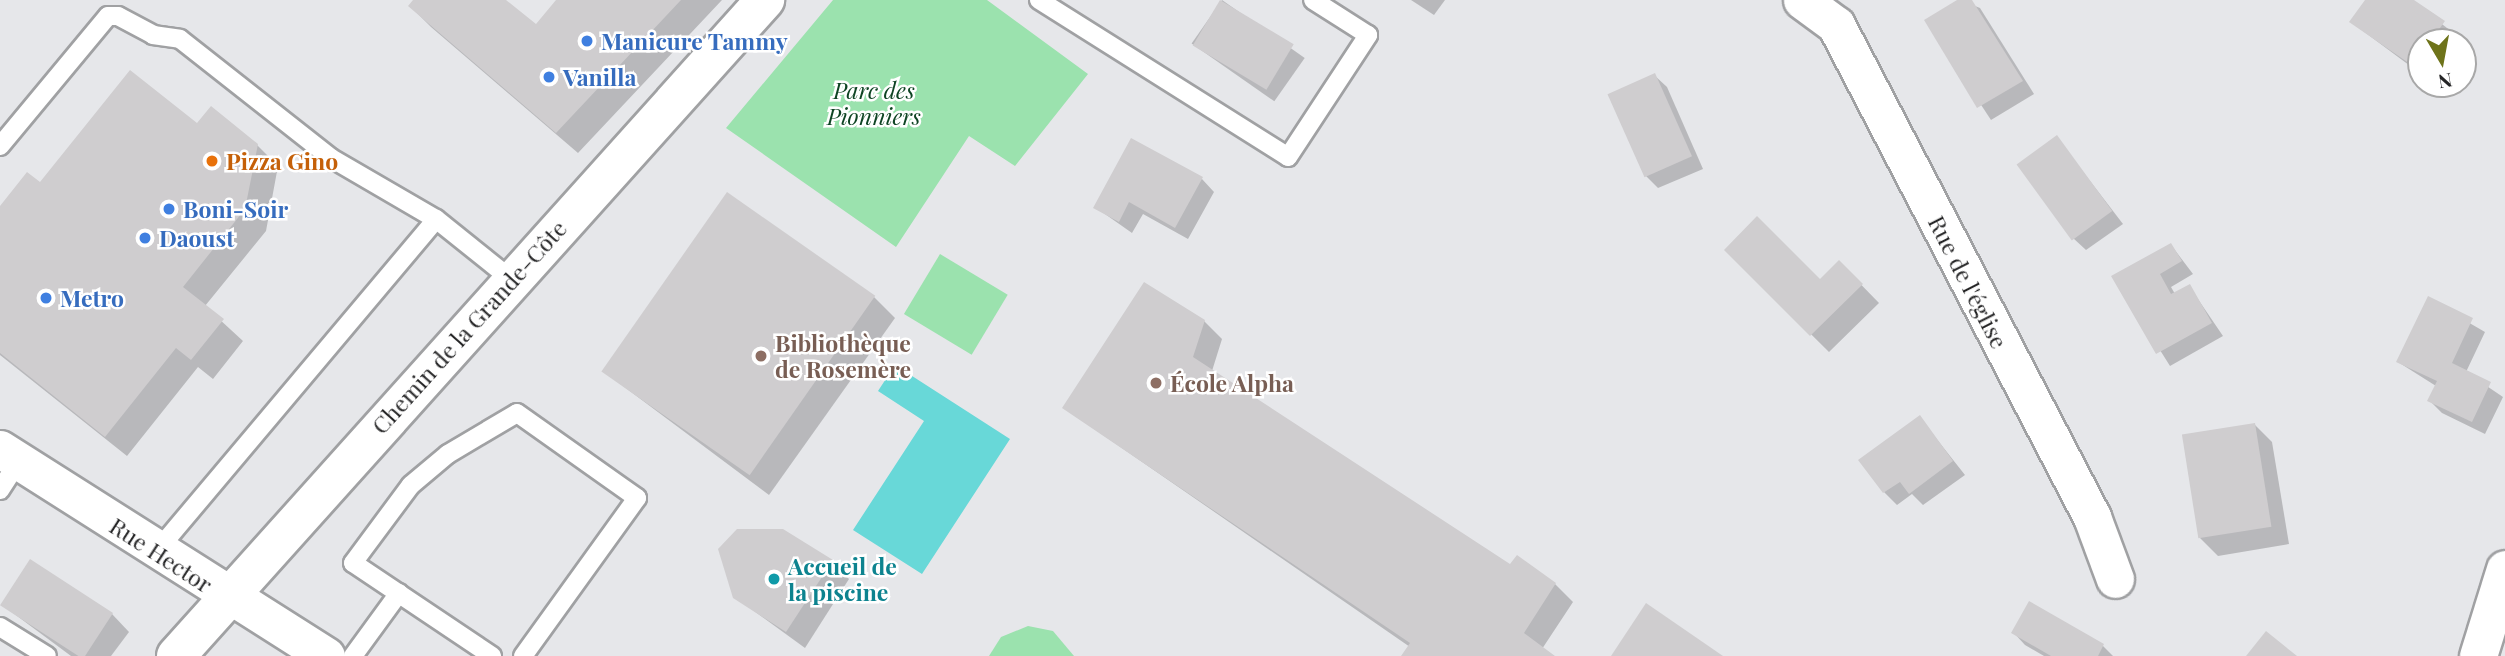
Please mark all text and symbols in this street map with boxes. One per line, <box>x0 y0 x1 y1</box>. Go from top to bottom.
place label: Manicure Tammy <box>601 27 788 55</box>
north arrow <box>2407 28 2477 98</box>
marker: Manicure Tammy <box>579 33 595 49</box>
place label: Vanilla <box>563 63 636 91</box>
text: N <box>2436 68 2454 96</box>
marker: Vanilla <box>541 69 557 85</box>
park label: Parc des Pionniers <box>827 76 921 130</box>
place label: Pizza Gino <box>226 147 338 175</box>
marker: Pizza Gino <box>204 153 220 169</box>
place label: Boni-Soir <box>183 195 288 223</box>
marker: Boni-Soir <box>161 201 177 217</box>
street label: Rue de l'église <box>1923 211 2013 353</box>
street label: Chemin de la Grande-Côte <box>366 214 572 440</box>
place label: Daoust <box>159 224 234 252</box>
marker: Daoust <box>137 230 153 246</box>
place label: Metro <box>60 284 124 312</box>
marker: Metro <box>38 290 54 306</box>
place label: Bibliothèque de Rosemère <box>775 329 911 383</box>
marker: Bibliothèque de Rosemère <box>753 348 769 364</box>
place label: École Alpha <box>1170 369 1295 397</box>
marker: École Alpha <box>1148 375 1164 391</box>
street label: Rue Hector <box>105 512 217 598</box>
place label: Accueil de la piscine <box>788 552 897 606</box>
marker: Accueil de la piscine <box>766 571 782 587</box>

